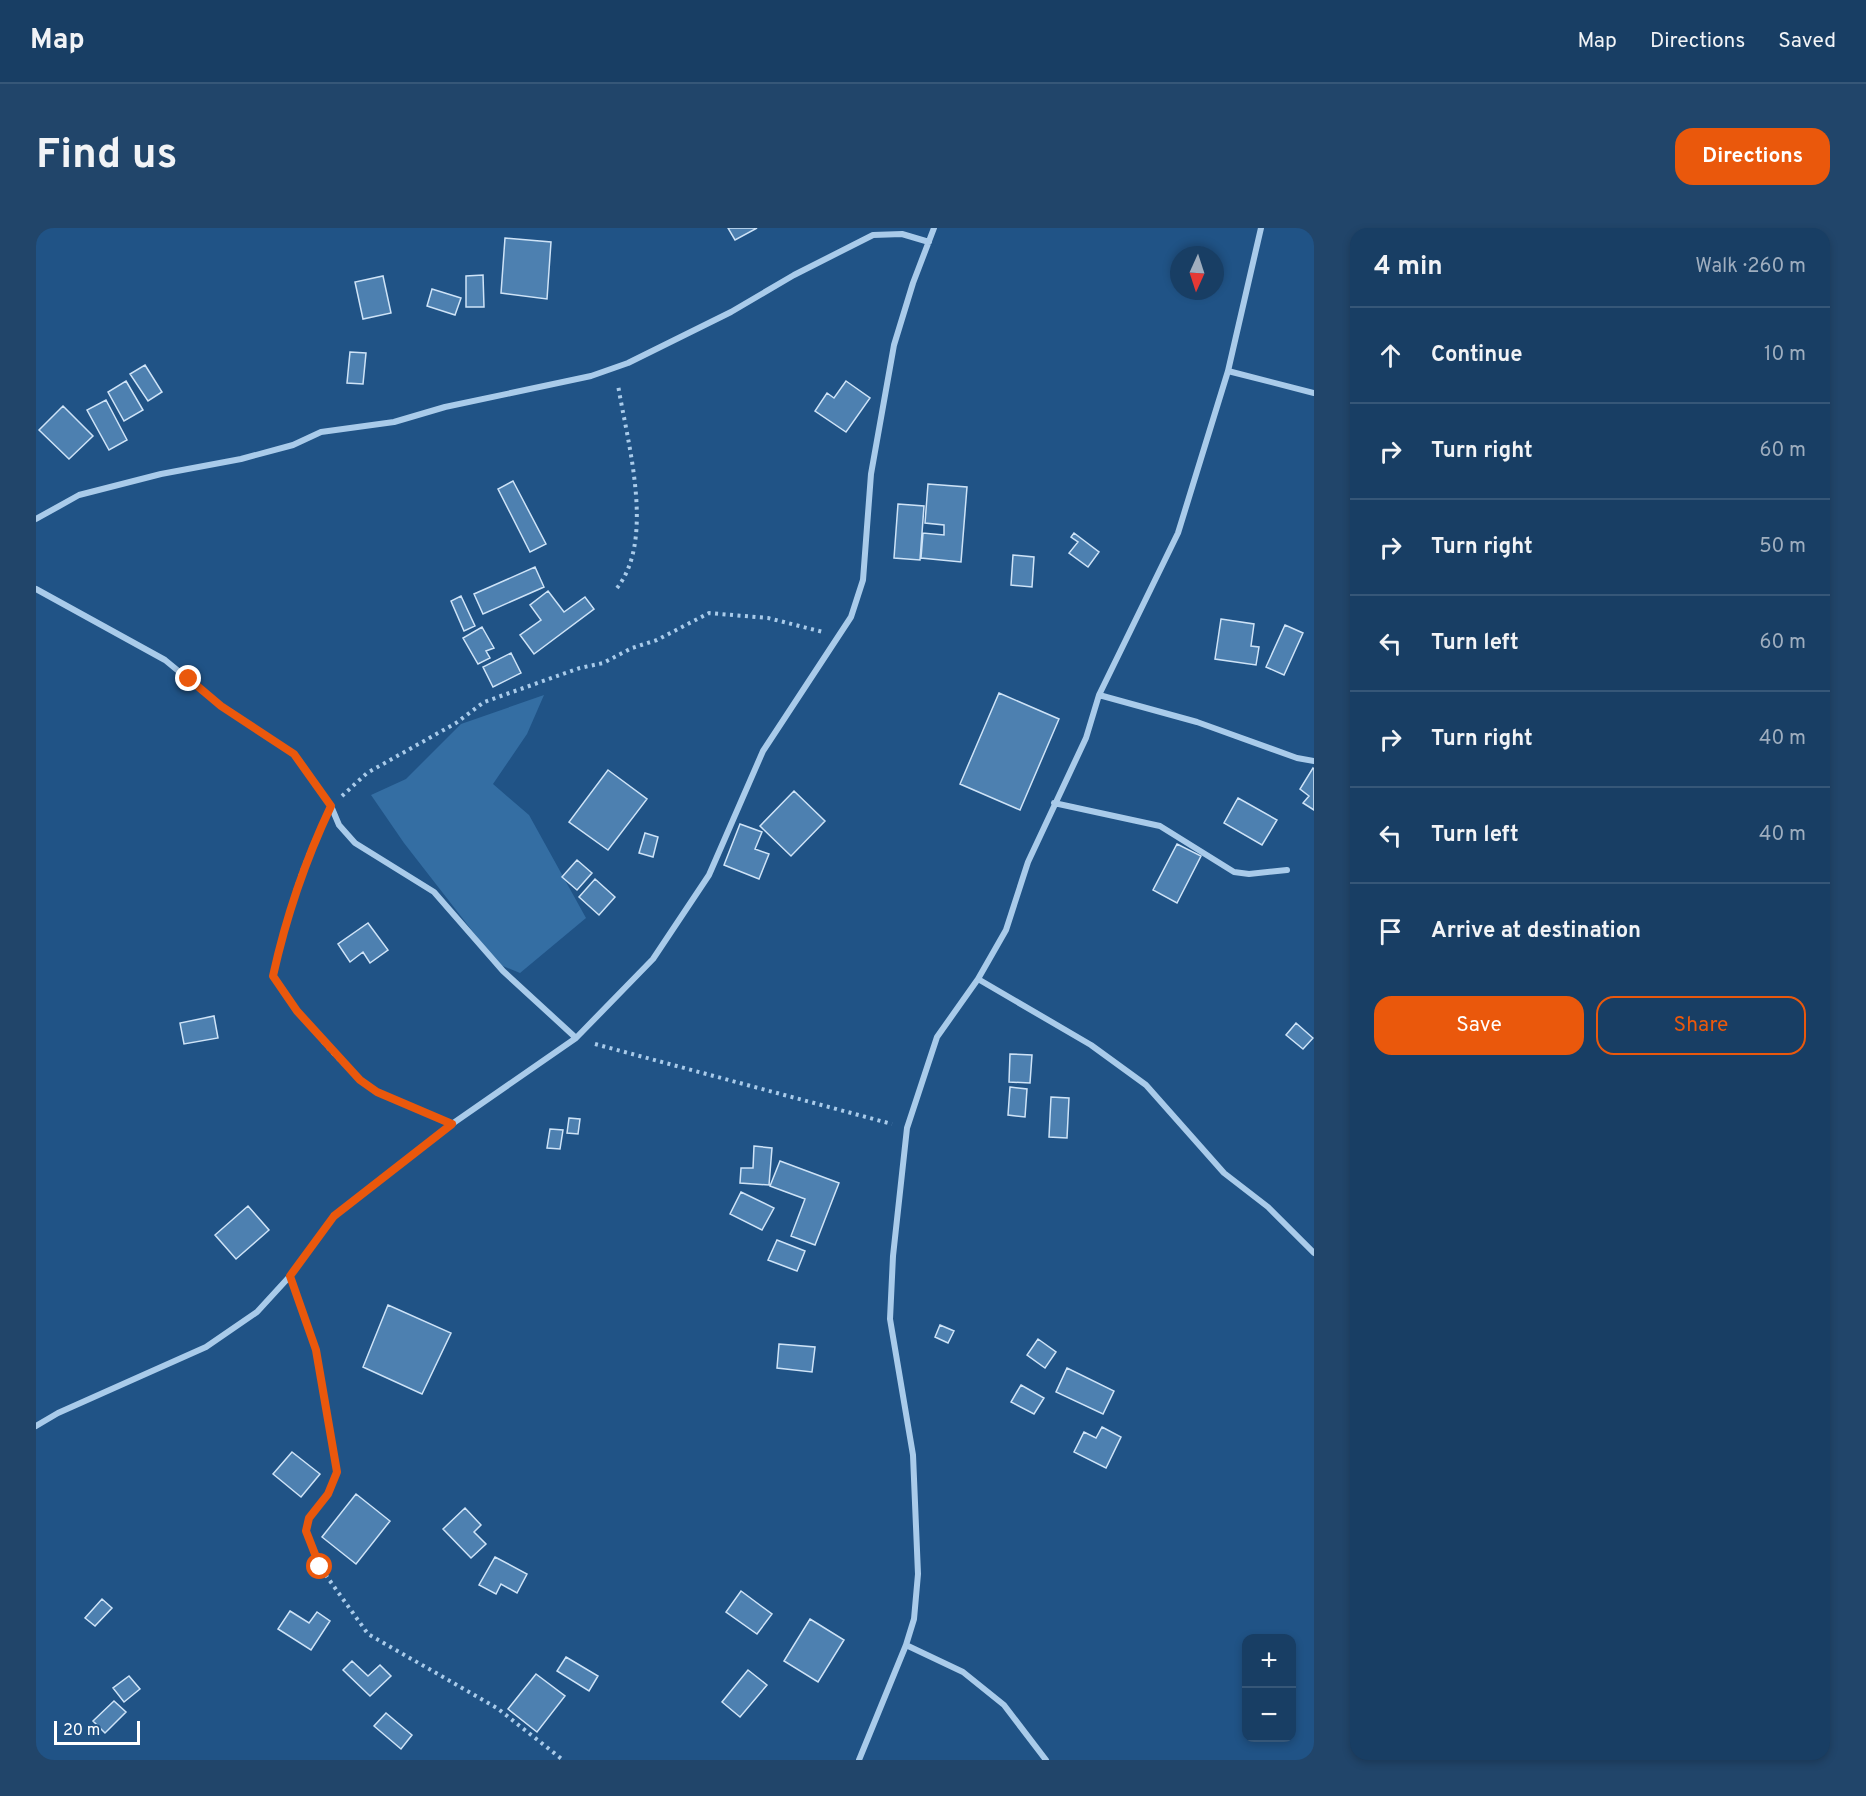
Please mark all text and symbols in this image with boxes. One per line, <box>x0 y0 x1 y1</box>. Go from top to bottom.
text: Map <box>30 23 85 59</box>
text: Map <box>1577 28 1617 55</box>
text: Directions <box>1650 28 1745 55</box>
text: Saved <box>1778 28 1836 55</box>
button: Directions <box>1675 128 1830 185</box>
text: Find us <box>36 130 177 183</box>
north arrow <box>1170 246 1224 300</box>
text: 4 min <box>1374 251 1443 284</box>
text: Walk · 260 m <box>1695 254 1806 280</box>
icon: ahead <box>1374 339 1407 372</box>
text: Continue <box>1431 342 1522 369</box>
text: 10 m <box>1764 342 1806 368</box>
icon: right <box>1374 435 1407 468</box>
text: Turn right <box>1431 438 1533 465</box>
text: 60 m <box>1760 438 1806 464</box>
icon: right <box>1374 531 1407 564</box>
text: Turn right <box>1431 534 1533 561</box>
text: 50 m <box>1759 534 1806 560</box>
icon: left <box>1374 627 1407 660</box>
text: Turn left <box>1431 630 1519 657</box>
text: 60 m <box>1760 630 1806 656</box>
route end <box>175 665 201 691</box>
icon: right <box>1374 723 1407 756</box>
text: Turn right <box>1431 726 1533 753</box>
text: 40 m <box>1759 726 1806 752</box>
icon: left <box>1374 819 1407 852</box>
text: Turn left <box>1431 822 1519 849</box>
text: 40 m <box>1759 822 1806 848</box>
icon: arrive <box>1374 915 1407 948</box>
text: Arrive at destination <box>1431 918 1641 945</box>
button: Save <box>1374 996 1584 1055</box>
button: Share <box>1596 996 1806 1055</box>
route start <box>306 1553 332 1579</box>
map controls <box>1242 1634 1296 1742</box>
button: + <box>1242 1634 1296 1688</box>
button: − <box>1242 1688 1296 1742</box>
scale bar <box>54 1718 140 1746</box>
text: 20 m <box>63 1721 100 1741</box>

